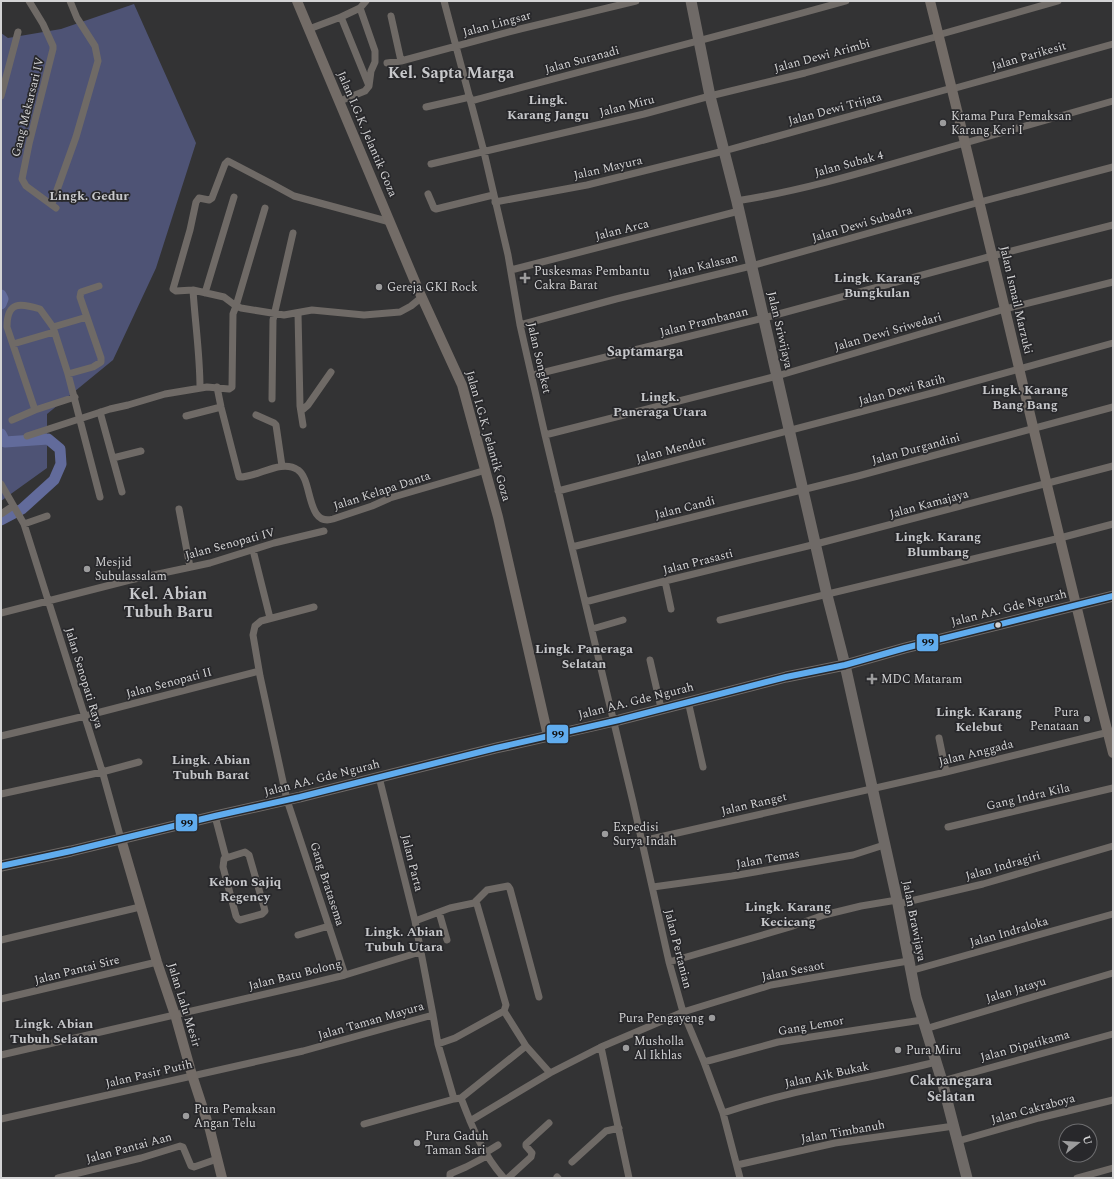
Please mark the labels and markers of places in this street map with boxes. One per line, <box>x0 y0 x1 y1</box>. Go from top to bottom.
place label: Krama Pura Pemaksan Karang Keri I <box>951 107 1071 140</box>
marker: Krama Pura Pemaksan Karang Keri I <box>938 118 948 128</box>
place label: Puskesmas Pembantu Cakra Barat <box>534 262 650 295</box>
marker: Puskesmas Pembantu Cakra Barat <box>519 272 531 284</box>
place label: Gereja GKI Rock <box>387 278 478 297</box>
marker: Gereja GKI Rock <box>374 282 384 292</box>
place label: Mesjid Subulassalam <box>95 553 167 586</box>
marker: Mesjid Subulassalam <box>82 564 92 574</box>
unlabelled marker <box>993 620 1003 630</box>
place label: MDC Mataram <box>881 670 962 689</box>
marker: MDC Mataram <box>866 673 878 685</box>
place label: Pura Penataan <box>1030 703 1079 736</box>
marker: Pura Penataan <box>1082 714 1092 724</box>
place label: Expedisi Surya Indah <box>613 818 677 851</box>
marker: Expedisi Surya Indah <box>600 829 610 839</box>
place label: Pura Pengayeng <box>618 1009 704 1028</box>
marker: Pura Pengayeng <box>707 1013 717 1023</box>
place label: Musholla Al Ikhlas <box>634 1032 684 1065</box>
place label: Pura Miru <box>906 1041 961 1060</box>
marker: Musholla Al Ikhlas <box>621 1043 631 1053</box>
marker: Pura Miru <box>893 1045 903 1055</box>
place label: Pura Pemaksan Angan Telu <box>194 1100 276 1133</box>
marker: Pura Pemaksan Angan Telu <box>181 1111 191 1121</box>
place label: Pura Gaduh Taman Sari <box>425 1127 489 1160</box>
marker: Pura Gaduh Taman Sari <box>412 1138 422 1148</box>

